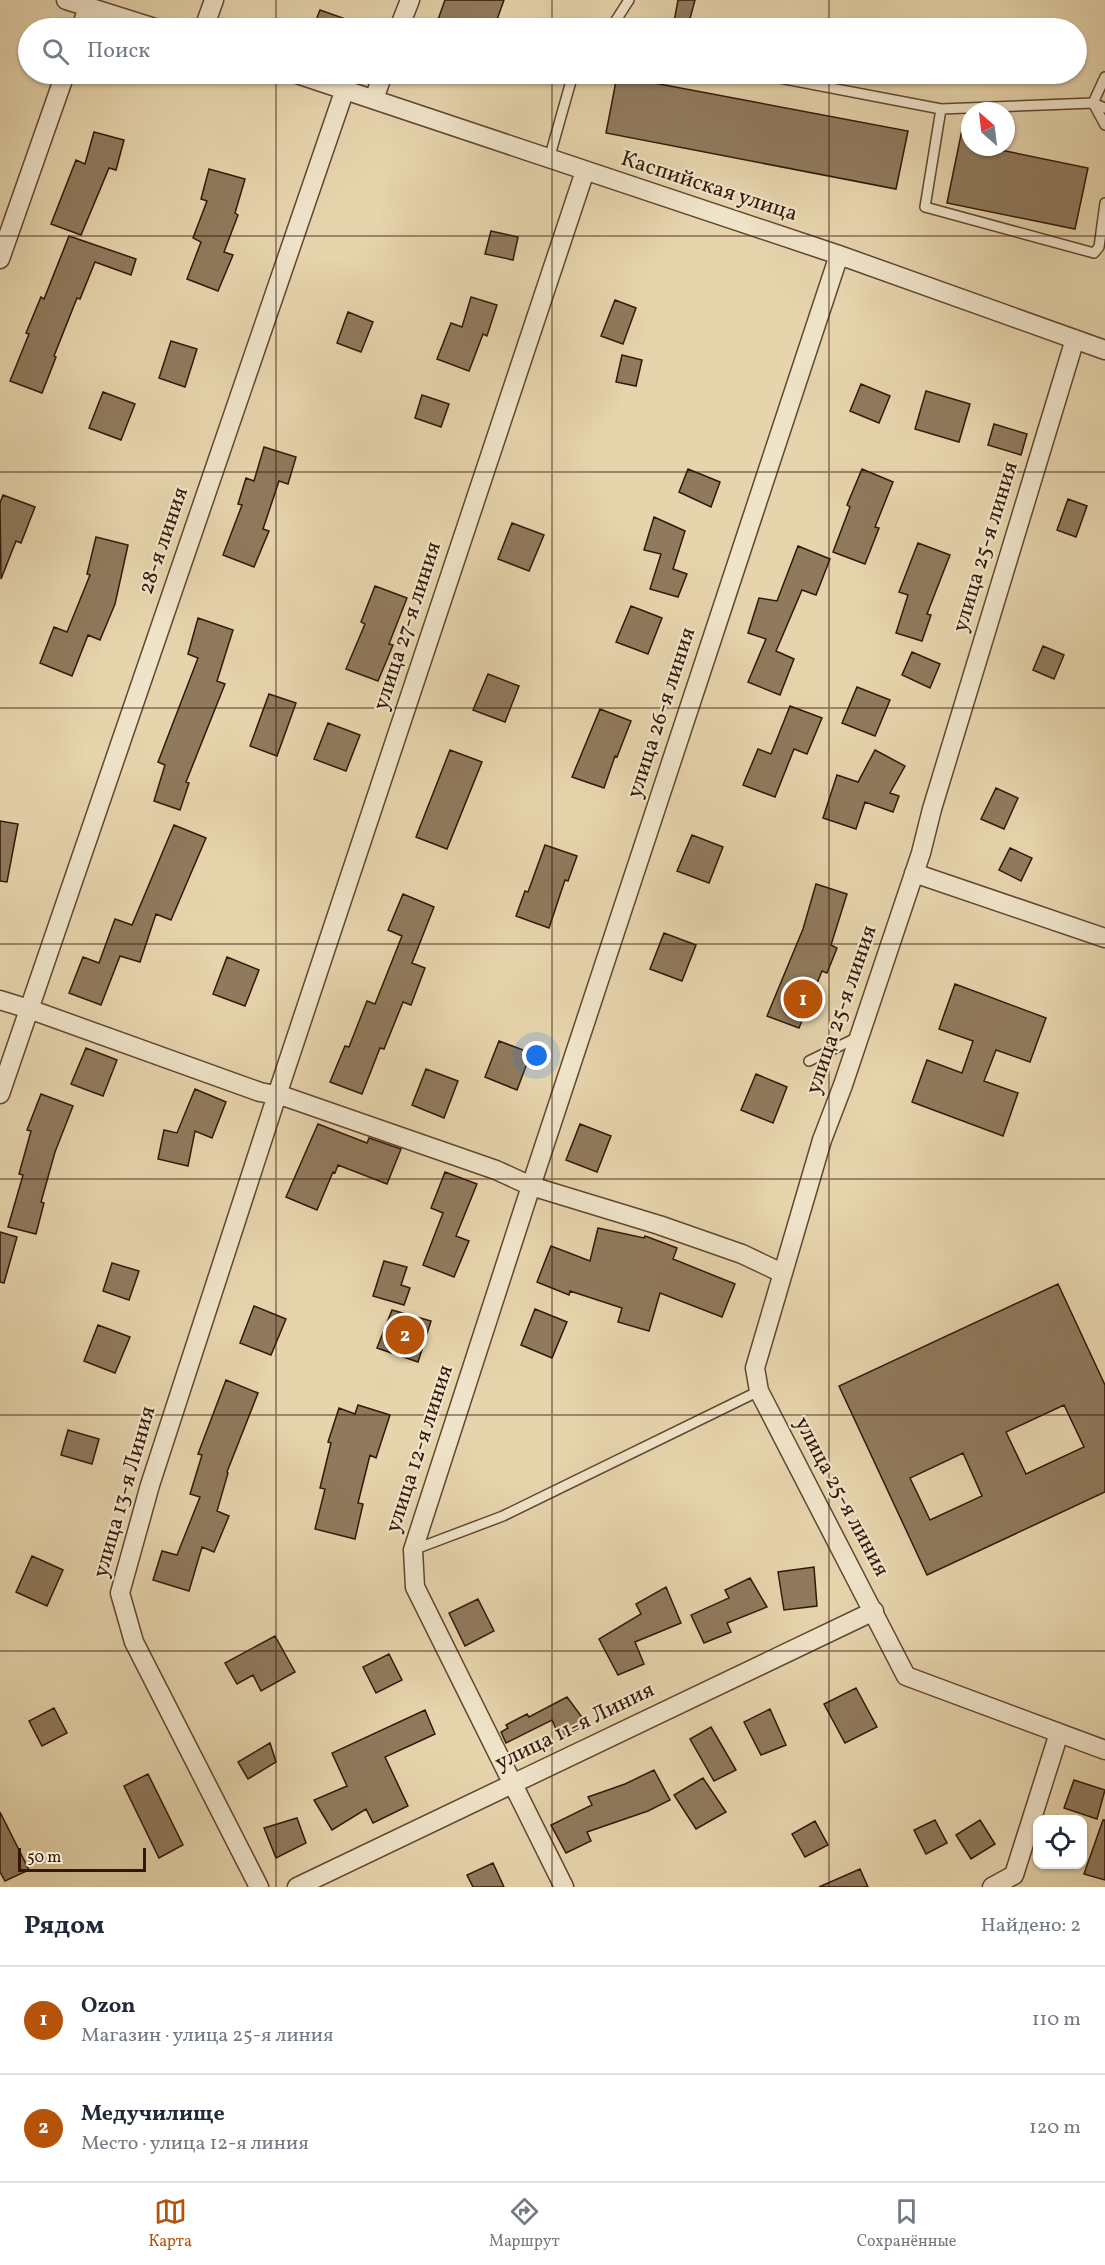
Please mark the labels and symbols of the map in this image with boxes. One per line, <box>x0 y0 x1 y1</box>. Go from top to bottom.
north arrow <box>961 102 1015 156</box>
street label: Каспийская улица <box>617 144 801 230</box>
street label: улица 25-я линия <box>945 458 1027 636</box>
street label: 28-я линия <box>131 483 197 599</box>
street label: улица 27-я линия <box>366 538 450 714</box>
street label: улица 26-я линия <box>620 624 704 802</box>
street label: улица 25-я линия <box>799 921 885 1099</box>
pin: 1 <box>784 976 822 1022</box>
your location <box>522 1041 551 1070</box>
pin: 2 <box>386 1312 424 1358</box>
street label: улица 12-я линия <box>378 1361 462 1537</box>
street label: улица 13-я Линия <box>86 1403 164 1581</box>
street label: улица 25-я линия <box>786 1412 896 1582</box>
street label: улица 11-я Линия <box>490 1675 660 1779</box>
scale bar <box>18 1845 146 1872</box>

